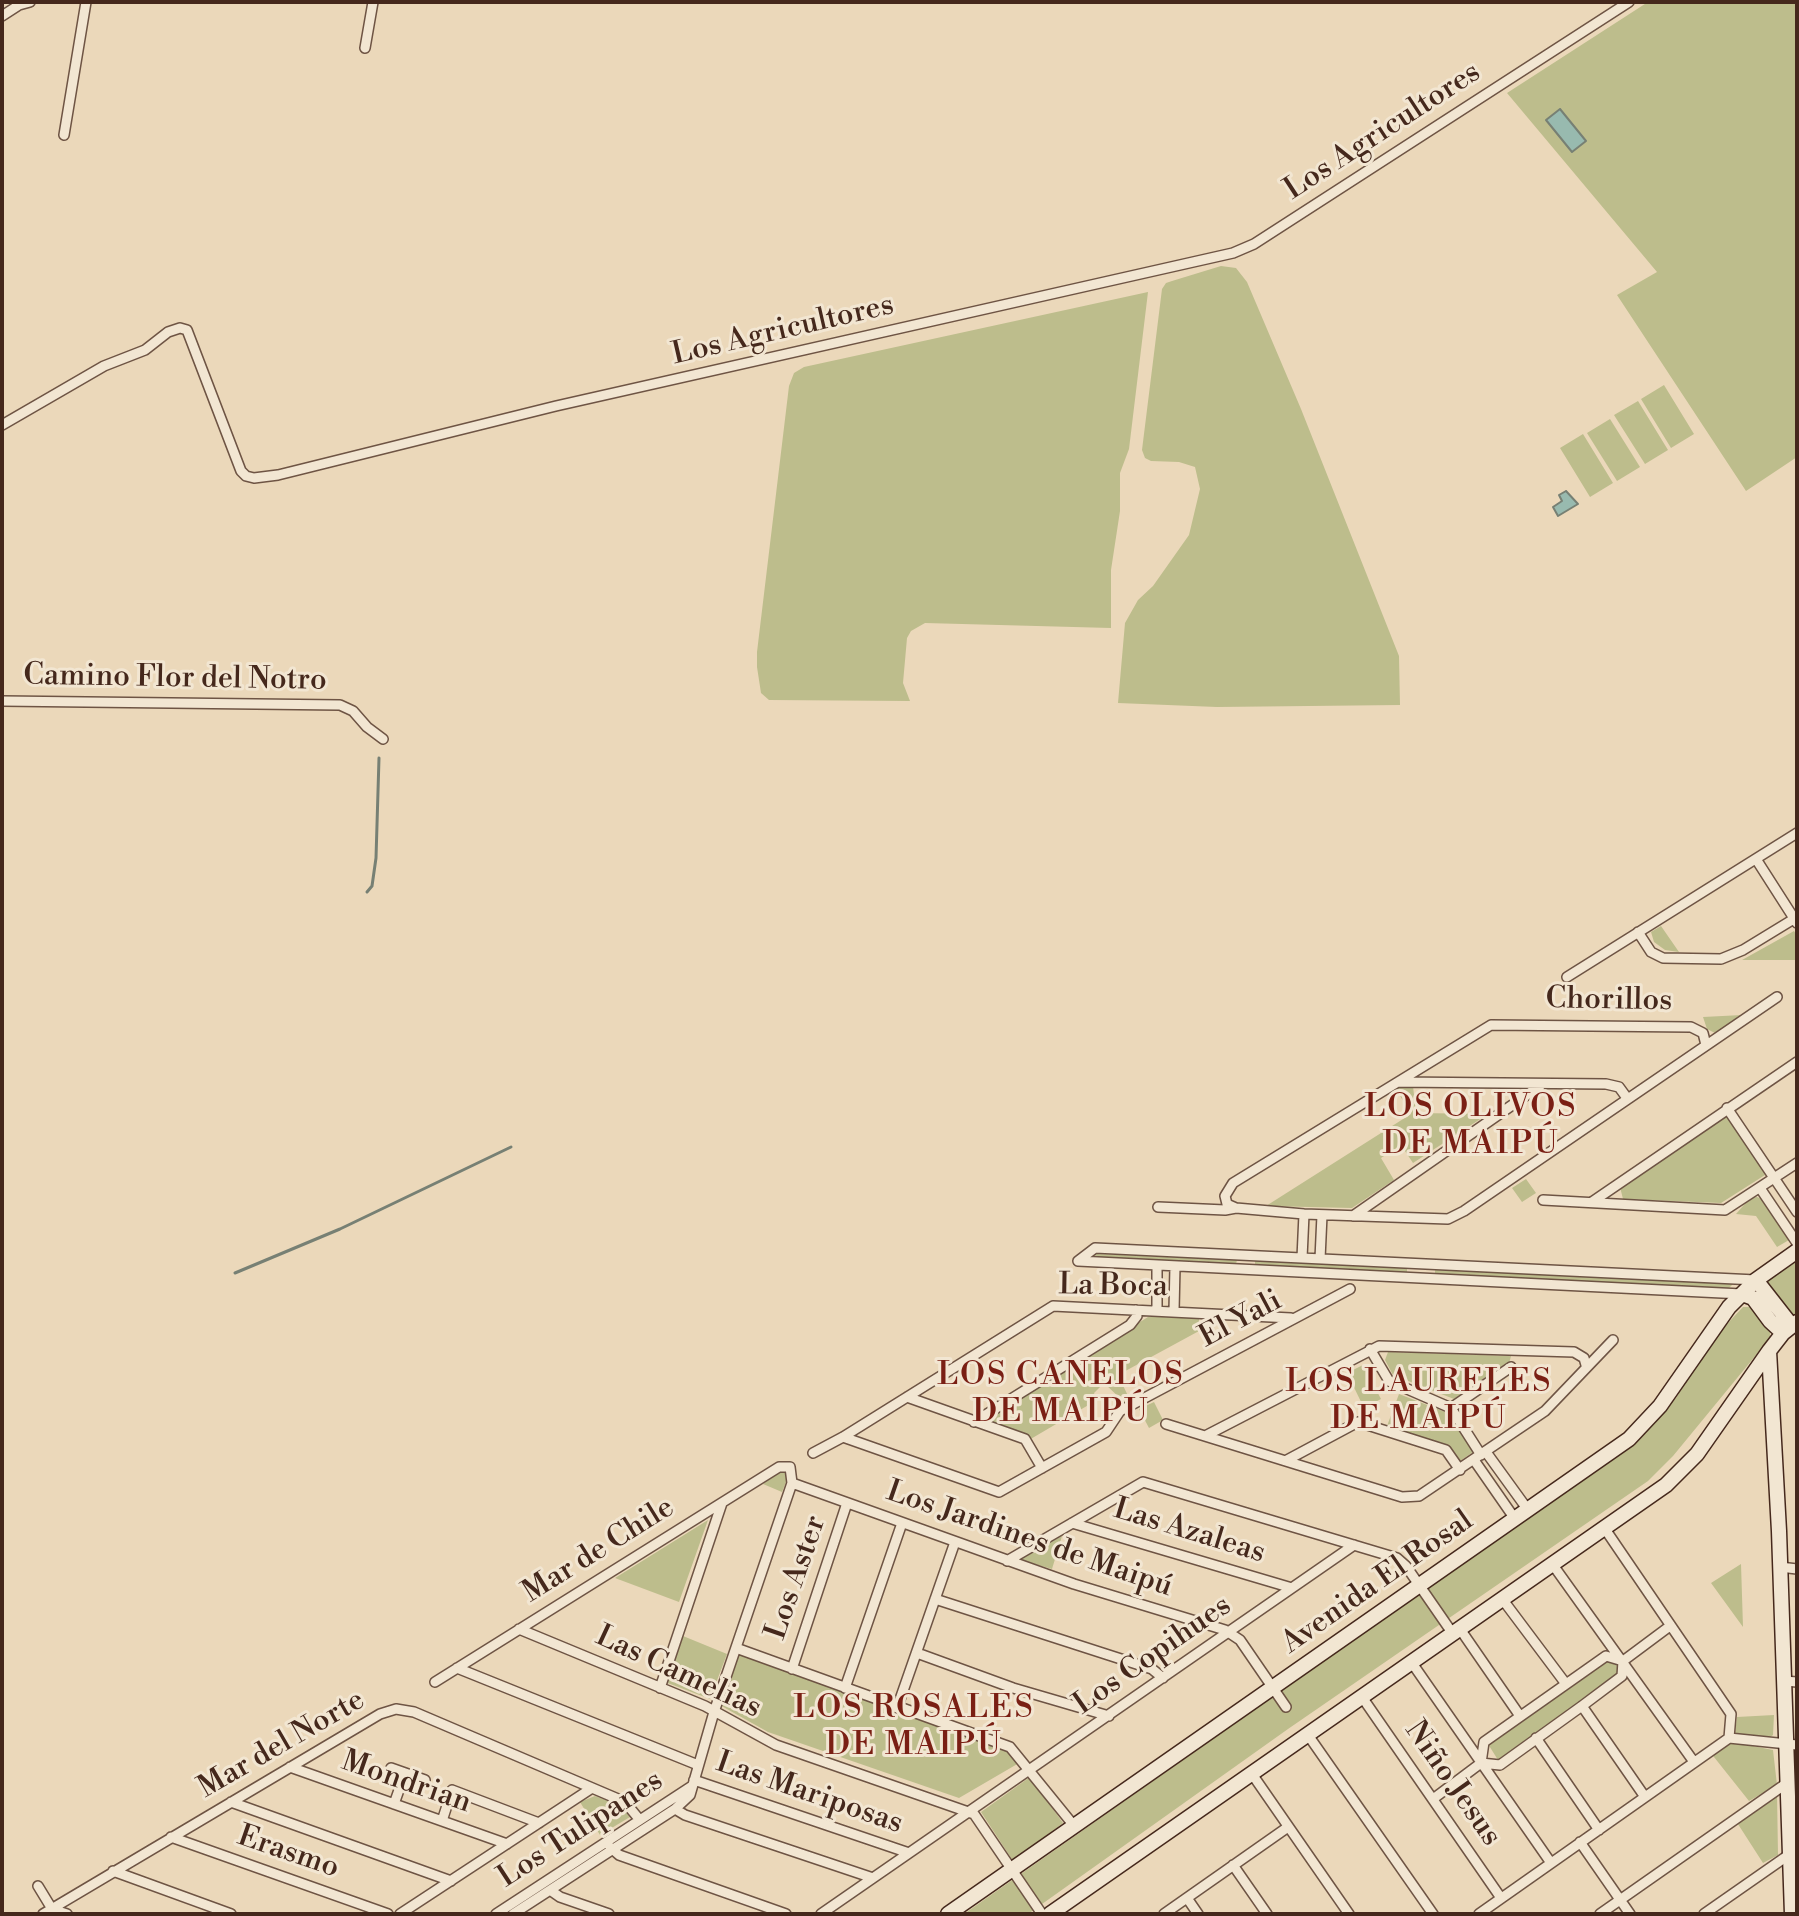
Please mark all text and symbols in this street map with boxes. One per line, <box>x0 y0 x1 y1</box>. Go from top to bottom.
street label: Los Agricultores <box>1278 55 1488 209</box>
street label: Los Agricultores <box>669 288 897 374</box>
street label: Camino Flor del Notro <box>23 658 327 700</box>
street label: Chorillos <box>1545 982 1673 1020</box>
district label: LOS OLIVOS DE MAIPÚ <box>1364 1089 1578 1164</box>
street label: La Boca <box>1058 1268 1168 1306</box>
street label: El Yali <box>1194 1283 1288 1357</box>
district label: LOS CANELOS DE MAIPÚ <box>937 1357 1185 1432</box>
district label: LOS LAURELES DE MAIPÚ <box>1285 1364 1553 1439</box>
street label: Los Jardines de Maipú <box>881 1474 1177 1606</box>
street label: Mar de Chile <box>517 1490 681 1612</box>
street label: Las Azaleas <box>1109 1492 1269 1572</box>
street label: Avenida El Rosal <box>1275 1504 1481 1662</box>
street label: Los Aster <box>759 1511 835 1645</box>
street label: Los Copihues <box>1067 1588 1239 1724</box>
street label: Las Camelias <box>589 1619 767 1727</box>
street label: Mar del Norte <box>192 1683 372 1807</box>
district label: LOS ROSALES DE MAIPÚ <box>793 1690 1035 1765</box>
street label: Niño Jesus <box>1396 1714 1508 1854</box>
street label: Mondrian <box>336 1744 476 1822</box>
street label: Las Mariposas <box>711 1745 907 1843</box>
street label: Los Tulipanes <box>492 1763 670 1897</box>
street label: Erasmo <box>232 1819 344 1887</box>

